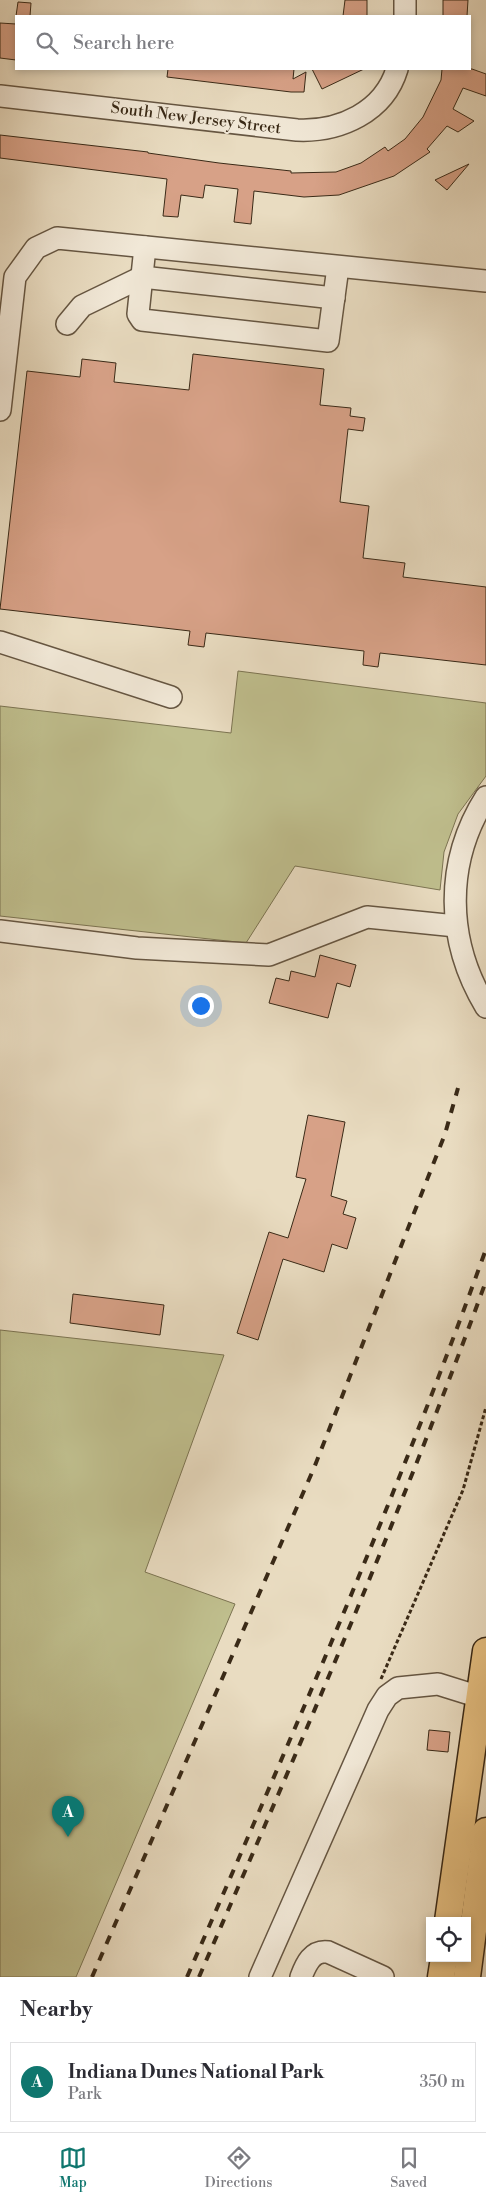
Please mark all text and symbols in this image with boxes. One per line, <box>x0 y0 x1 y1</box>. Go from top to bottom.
search box <box>15 15 471 70</box>
icon: search <box>33 29 61 57</box>
text: Search here <box>73 31 174 55</box>
street label: South New Jersey Street <box>110 98 283 138</box>
your location <box>188 993 214 1019</box>
pin: A <box>52 1796 84 1837</box>
map controls <box>426 1917 471 1962</box>
button: locate <box>426 1917 471 1962</box>
text: Nearby <box>20 1997 93 2023</box>
text: Indiana Dunes National Park <box>68 2060 324 2084</box>
text: A <box>31 2072 43 2092</box>
text: 350 m <box>419 2072 465 2092</box>
text: Park <box>68 2084 101 2104</box>
tab: Map <box>59 2144 87 2192</box>
tab: Directions <box>205 2144 272 2192</box>
tab: Saved <box>390 2144 427 2192</box>

